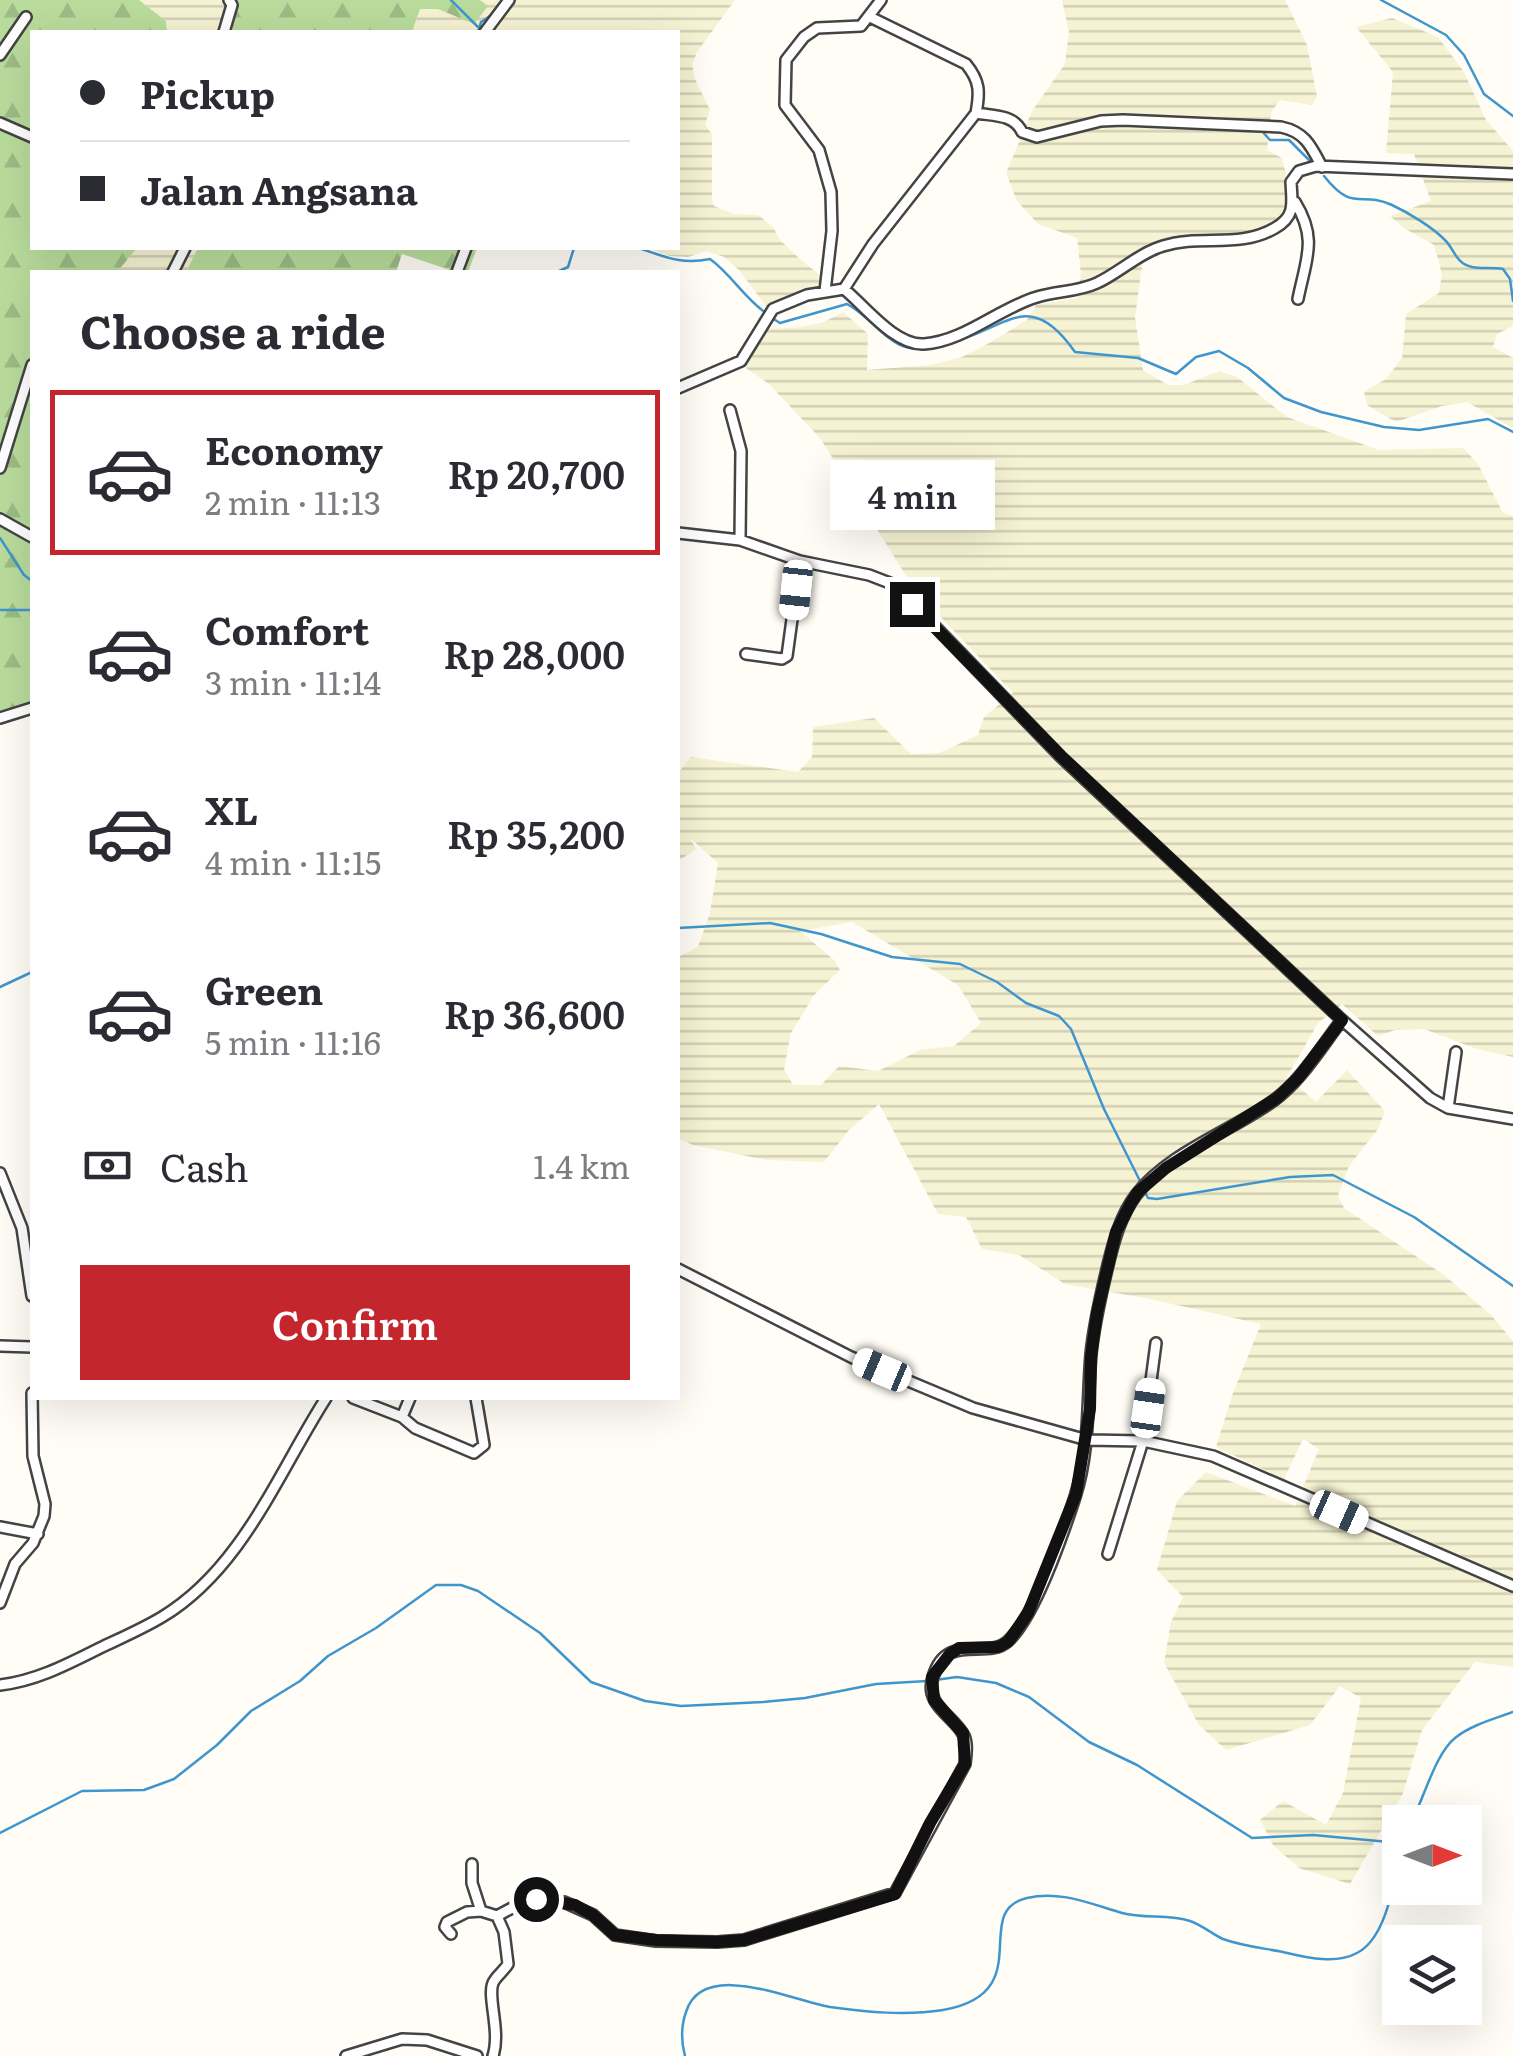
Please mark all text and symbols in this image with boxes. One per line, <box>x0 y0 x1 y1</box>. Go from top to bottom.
text: Pickup <box>140 64 275 121</box>
text: Jalan Angsana <box>140 160 418 217</box>
text: Choose a ride <box>80 296 386 363</box>
text: Economy <box>205 420 383 477</box>
icon: car <box>85 428 175 518</box>
text: Rp 20,700 <box>448 444 625 501</box>
callout: 4 min <box>830 459 994 529</box>
text: 4 min <box>868 471 957 519</box>
text: 2 min · 11:13 <box>205 477 381 525</box>
car <box>778 559 814 621</box>
route end <box>890 582 935 627</box>
text: Comfort <box>205 600 369 657</box>
icon: car <box>85 608 175 698</box>
text: Rp 28,000 <box>443 624 625 681</box>
text: 3 min · 11:14 <box>205 657 381 705</box>
text: XL <box>205 780 258 837</box>
icon: car <box>85 788 175 878</box>
text: Rp 35,200 <box>447 804 625 861</box>
text: 4 min · 11:15 <box>205 837 381 885</box>
text: Green <box>205 960 323 1017</box>
icon: car <box>85 968 175 1058</box>
text: Rp 36,600 <box>444 984 625 1041</box>
text: 5 min · 11:16 <box>205 1017 381 1065</box>
text: Cash <box>160 1137 249 1194</box>
icon: cash <box>80 1138 135 1193</box>
text: 1.4 km <box>533 1141 630 1189</box>
button: Confirm <box>80 1265 630 1380</box>
car <box>849 1344 915 1396</box>
car <box>1129 1376 1167 1440</box>
car <box>1305 1486 1373 1538</box>
north arrow <box>1382 1805 1482 1905</box>
map controls <box>1382 1805 1482 2025</box>
route start <box>514 1877 559 1922</box>
button: layers <box>1382 1925 1482 2025</box>

